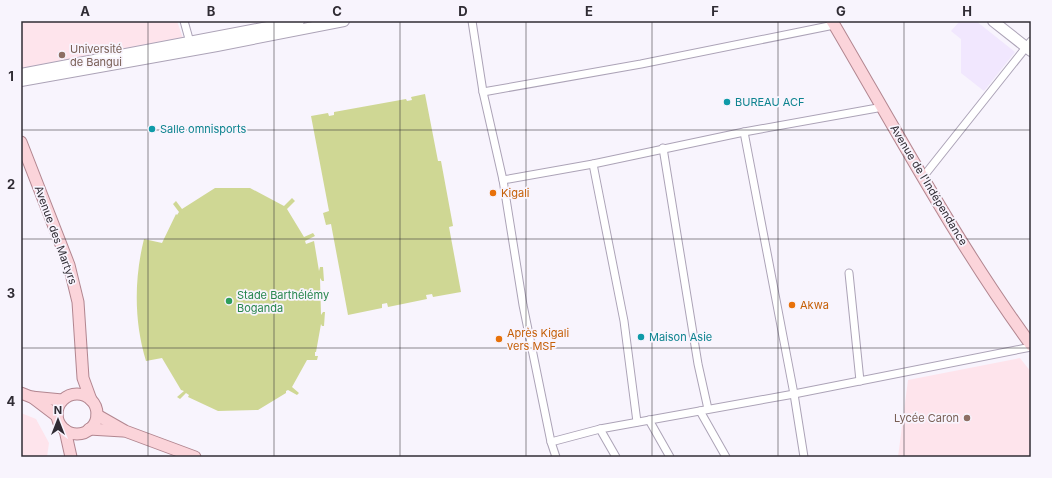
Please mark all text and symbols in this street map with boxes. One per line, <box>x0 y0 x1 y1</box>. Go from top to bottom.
text: A <box>80 3 90 19</box>
text: B <box>207 3 216 19</box>
text: C <box>332 3 342 19</box>
text: D <box>458 3 468 19</box>
text: E <box>585 3 593 19</box>
text: F <box>711 3 719 19</box>
text: G <box>836 3 846 19</box>
text: H <box>962 3 972 19</box>
place label: Université de Bangui <box>70 42 122 69</box>
marker: Université de Bangui <box>57 50 67 60</box>
text: 1 <box>8 68 14 84</box>
place label: BUREAU ACF <box>735 95 804 109</box>
marker: BUREAU ACF <box>722 97 732 107</box>
place label: Salle omnisports <box>160 122 246 136</box>
street label: Avenue de l'Indépendance <box>887 122 971 248</box>
marker: Salle omnisports <box>147 124 157 134</box>
text: 2 <box>7 176 15 192</box>
street label: Avenue des Martyrs <box>32 184 80 287</box>
place label: Kigali <box>501 186 529 200</box>
marker: Kigali <box>488 188 498 198</box>
text: 3 <box>7 285 15 301</box>
place label: Stade Barthélémy Boganda <box>237 288 329 315</box>
marker: Stade Barthélémy Boganda <box>224 296 234 306</box>
place label: Akwa <box>800 298 829 312</box>
marker: Akwa <box>787 300 797 310</box>
place label: Après Kigali vers MSF <box>507 326 569 353</box>
place label: Maison Asie <box>649 330 712 344</box>
marker: Maison Asie <box>636 332 646 342</box>
marker: Après Kigali vers MSF <box>494 334 504 344</box>
text: 4 <box>7 393 16 409</box>
north arrow <box>38 400 78 440</box>
text: N <box>54 403 62 417</box>
place label: Lycée Caron <box>894 411 959 425</box>
marker: Lycée Caron <box>962 413 972 423</box>

